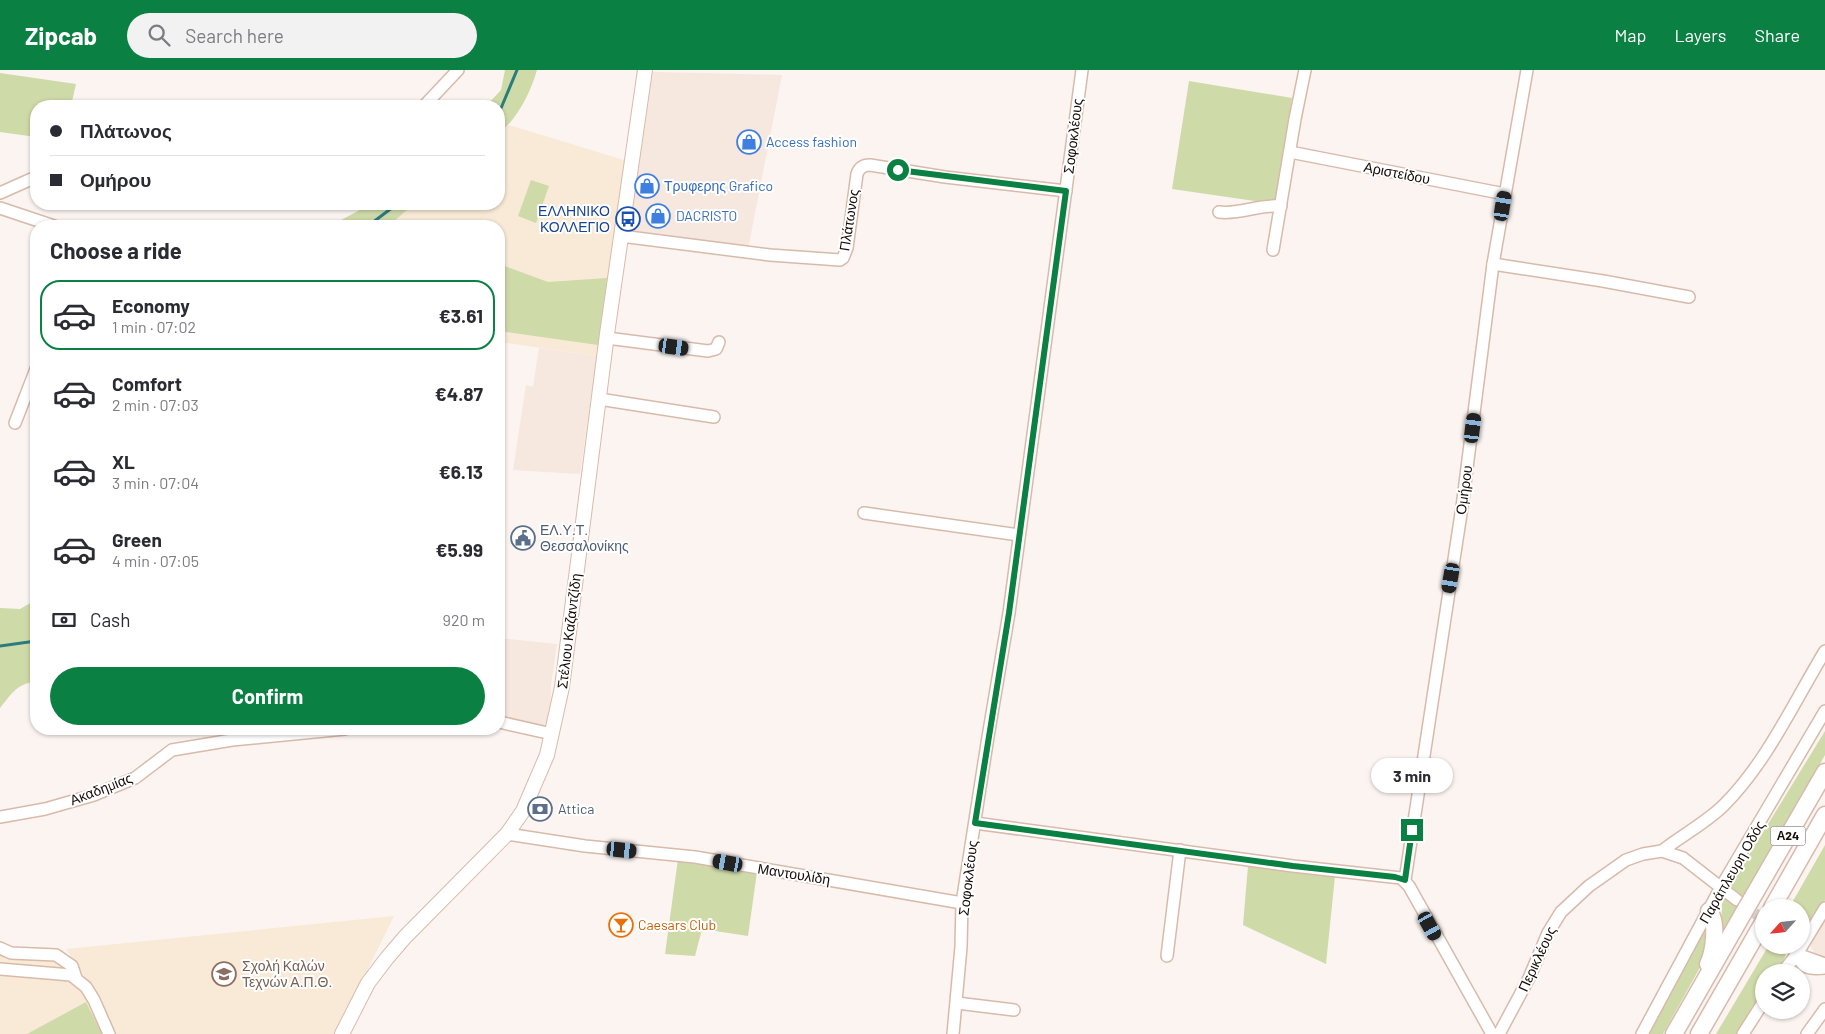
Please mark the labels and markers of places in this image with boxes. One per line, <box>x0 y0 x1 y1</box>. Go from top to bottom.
shop icon: Access fashion <box>736 129 762 155</box>
place label: Access fashion <box>766 133 857 150</box>
shop icon: Τρυφερης Grafico <box>634 173 660 199</box>
place label: Τρυφερης Grafico <box>664 177 773 194</box>
place label: ΕΛΛΗΝΙΚΟ ΚΟΛΛΕΓΙΟ <box>538 202 610 235</box>
shop icon: DACRISTO <box>645 203 671 229</box>
bus stop icon: ΕΛΛΗΝΙΚΟ ΚΟΛΛΕΓΙΟ <box>615 206 641 232</box>
place label: DACRISTO <box>676 207 737 224</box>
place label: ΕΛ.Υ.Τ. Θεσσαλονίκης <box>540 521 629 554</box>
public building icon: ΕΛ.Υ.Τ. Θεσσαλονίκης <box>510 525 536 551</box>
bank icon: Attica <box>527 796 553 822</box>
place label: Attica <box>558 800 595 817</box>
bar icon: Caesars Club <box>608 912 634 938</box>
place label: Caesars Club <box>638 916 716 933</box>
place label: Σχολή Καλών Τεχνών Α.Π.Θ. <box>242 957 332 990</box>
school or university icon: Σχολή Καλών Τεχνών Α.Π.Θ. <box>211 961 237 987</box>

